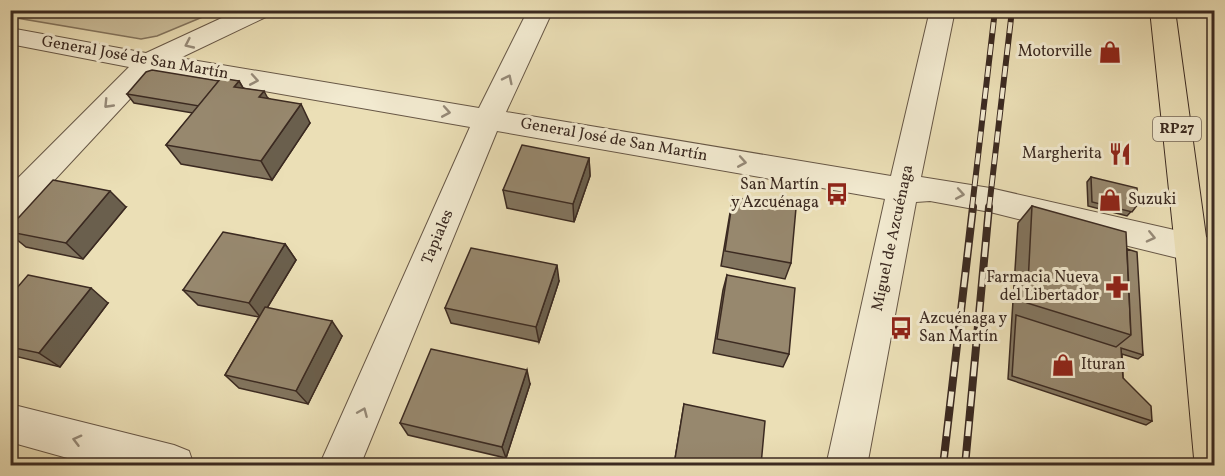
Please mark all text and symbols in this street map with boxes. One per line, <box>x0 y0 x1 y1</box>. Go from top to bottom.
street label: General José de San Martín <box>40 31 230 85</box>
one-way arrow <box>184 36 195 48</box>
shop icon: Motorville <box>1097 39 1123 65</box>
place label: Motorville <box>1018 41 1092 63</box>
one-way arrow <box>249 73 259 86</box>
one-way arrow <box>500 75 512 86</box>
one-way arrow <box>104 98 115 108</box>
one-way arrow <box>441 105 451 118</box>
street label: General José de San Martín <box>519 113 709 167</box>
road number: RP27 <box>1153 117 1201 141</box>
restaurant icon: Margherita <box>1107 141 1133 167</box>
place label: Margherita <box>1022 143 1102 165</box>
one-way arrow <box>737 156 747 168</box>
street label: Miguel de Azcuénaga <box>867 163 919 313</box>
place label: San Martín y Azcuénaga <box>731 174 819 214</box>
bus stop icon: San Martín y Azcuénaga <box>824 181 850 207</box>
one-way arrow <box>955 187 965 200</box>
shop icon: Suzuki <box>1097 187 1123 213</box>
place label: Suzuki <box>1128 189 1177 211</box>
street label: Tapiales <box>417 206 459 268</box>
one-way arrow <box>1145 230 1155 243</box>
place label: Farmacia Nueva del Libertador <box>986 267 1099 307</box>
pharmacy icon: Farmacia Nueva del Libertador <box>1104 274 1130 300</box>
place label: Azcuénaga y San Martín <box>919 308 1007 348</box>
bus stop icon: Azcuénaga y San Martín <box>888 315 914 341</box>
shop icon: Ituran <box>1050 352 1076 378</box>
place label: Ituran <box>1081 354 1126 376</box>
one-way arrow <box>355 407 367 418</box>
one-way arrow <box>72 435 83 447</box>

